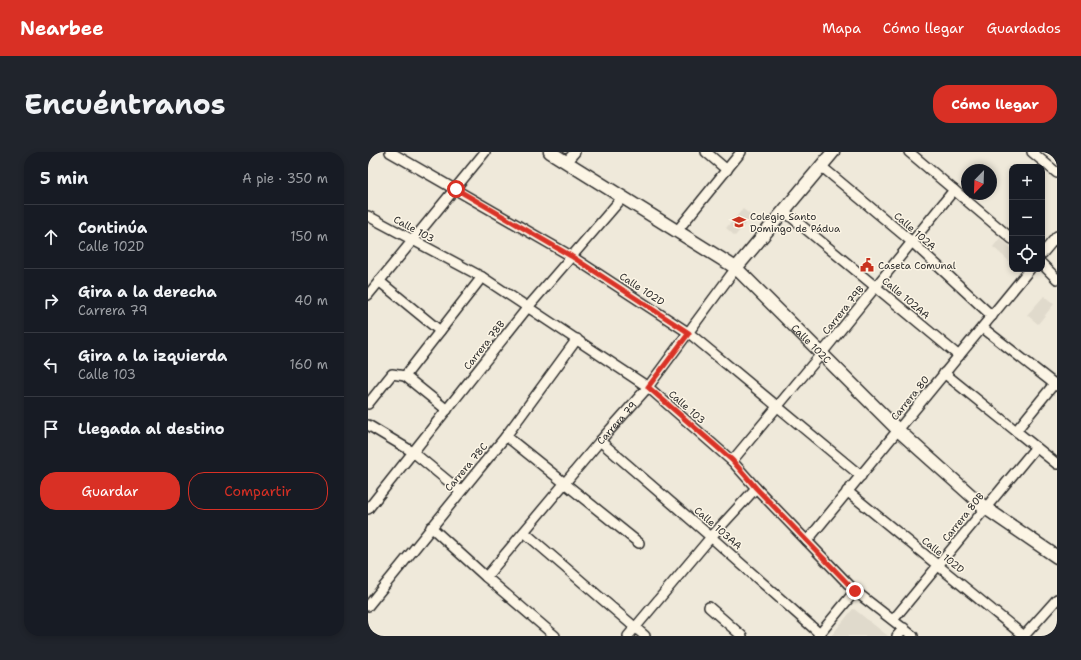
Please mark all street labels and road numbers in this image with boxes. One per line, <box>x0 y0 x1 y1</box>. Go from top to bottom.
street label: Calle 102A <box>891 209 939 253</box>
street label: Calle 103 <box>391 213 437 245</box>
street label: Calle 102D <box>617 270 667 309</box>
street label: Calle 102AA <box>879 274 933 322</box>
street label: Carrera 79B <box>819 283 867 337</box>
street label: Carrera 78B <box>461 318 507 372</box>
street label: Calle 102C <box>789 321 834 366</box>
street label: Carrera 80 <box>888 373 932 423</box>
street label: Calle 103 <box>666 387 708 427</box>
street label: Carrera 79 <box>594 398 639 447</box>
street label: Carrera 78C <box>442 440 490 494</box>
street label: Carrera 80B <box>939 490 987 544</box>
street label: Calle 103AA <box>692 504 744 552</box>
street label: Calle 102D <box>919 534 967 576</box>

